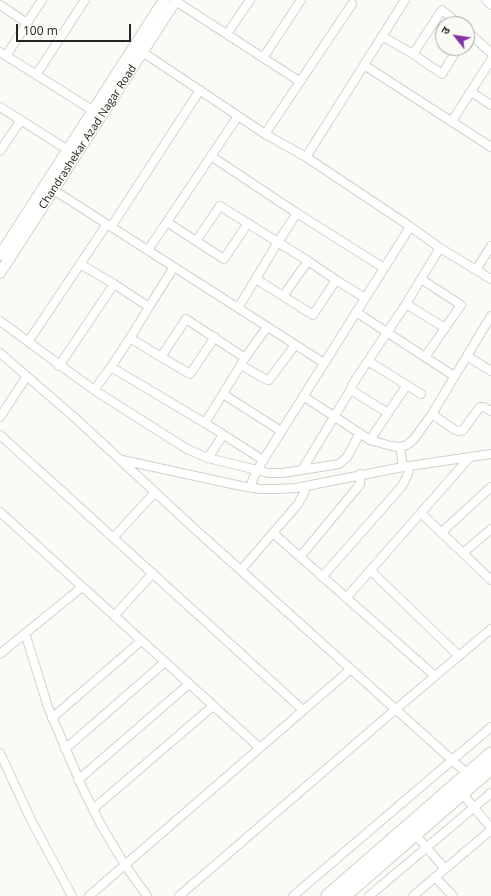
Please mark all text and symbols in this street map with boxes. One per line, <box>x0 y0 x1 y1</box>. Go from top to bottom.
scale bar <box>18 16 133 42</box>
north arrow <box>435 16 475 56</box>
text: 100 m <box>23 22 58 39</box>
text: उ <box>437 24 453 37</box>
street label: Chandrashekar Azad Nagar Road <box>36 62 140 212</box>

